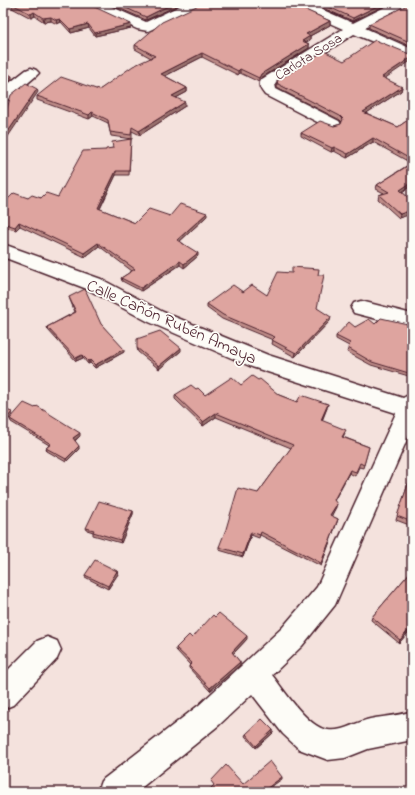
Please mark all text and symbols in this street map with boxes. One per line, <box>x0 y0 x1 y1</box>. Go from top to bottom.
street label: Carlota Sosa <box>271 28 347 86</box>
street label: Calle Cañón Rubén Amaya <box>82 273 261 372</box>

